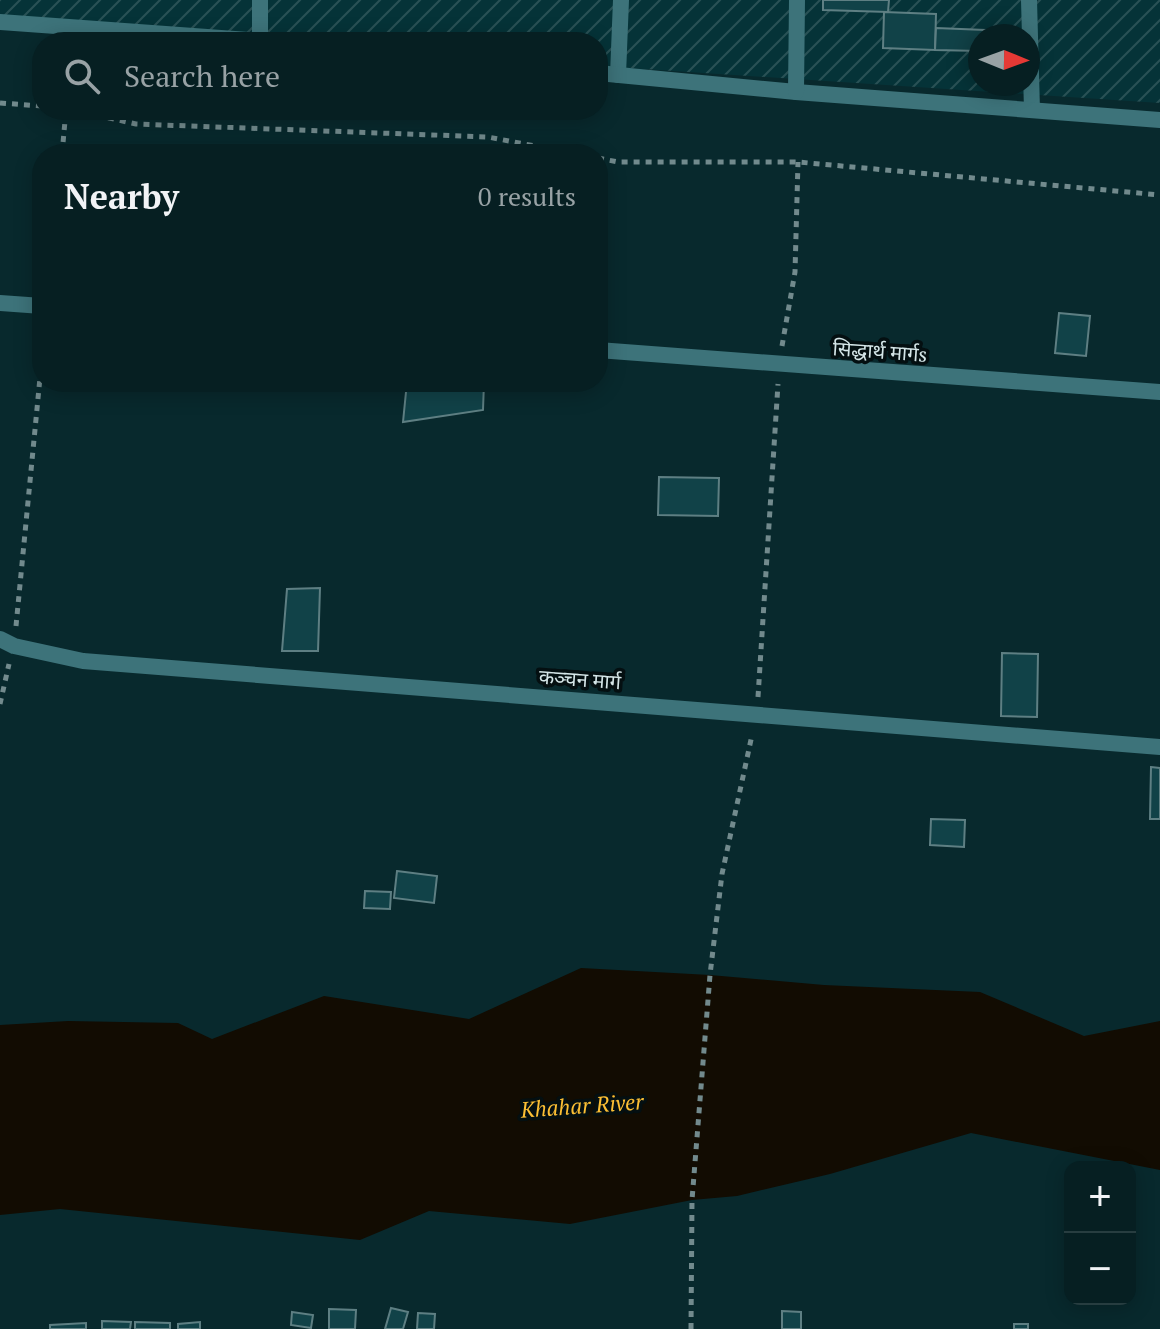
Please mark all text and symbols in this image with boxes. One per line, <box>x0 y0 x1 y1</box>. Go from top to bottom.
north arrow <box>968 24 1040 96</box>
search box <box>32 32 608 120</box>
icon: search <box>60 54 104 98</box>
text: Search here <box>124 56 280 96</box>
text: Nearby <box>64 174 179 219</box>
text: 0 results <box>478 179 576 213</box>
street label: सिद्धार्थ मार्गs <box>832 334 928 368</box>
street label: कञ्चन मार्ग <box>538 663 623 695</box>
water label: Khahar River <box>519 1086 646 1124</box>
map controls <box>1064 1161 1136 1305</box>
button: + <box>1064 1161 1136 1233</box>
button: − <box>1064 1233 1136 1305</box>

